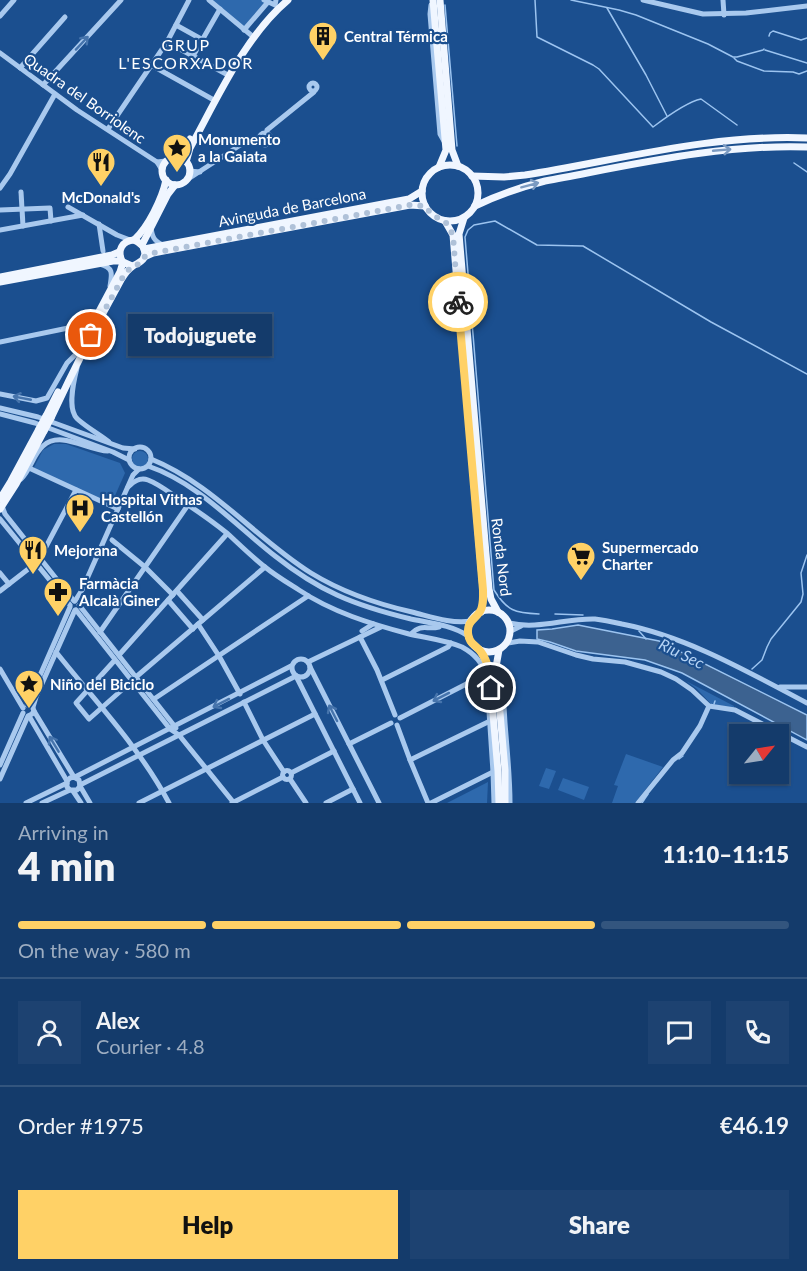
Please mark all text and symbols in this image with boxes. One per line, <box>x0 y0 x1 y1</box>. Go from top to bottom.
building icon: Central Térmica <box>307 20 339 62</box>
place label: Central Térmica <box>344 27 448 45</box>
one-way arrow <box>75 35 89 50</box>
district label: GRUP L'ESCORXADOR <box>118 35 254 72</box>
street label: Quadra del Borriolenc <box>21 49 149 147</box>
place label: Monumento a la Gaiata <box>198 130 281 165</box>
place icon: Monumento a la Gaiata <box>161 132 193 174</box>
one-way arrow <box>711 144 731 155</box>
restaurant icon: McDonald's <box>85 146 117 188</box>
one-way arrow <box>520 179 539 190</box>
street label: Avinguda de Barcelona <box>217 184 367 230</box>
place label: McDonald's <box>62 188 141 206</box>
courier <box>428 272 488 332</box>
icon: bike <box>442 286 475 319</box>
pin <box>65 309 116 360</box>
callout: Todojuguete <box>127 314 271 356</box>
icon: bag <box>74 318 107 351</box>
text: Todojuguete <box>144 323 256 347</box>
one-way arrow <box>12 392 31 404</box>
place label: Hospital Vithas Castellón <box>101 490 203 525</box>
hospital icon: Hospital Vithas Castellón <box>64 492 96 534</box>
street label: Ronda Nord <box>488 517 516 597</box>
restaurant icon: Mejorana <box>17 534 49 576</box>
place label: Supermercado Charter <box>602 538 699 573</box>
supermarket icon: Supermercado Charter <box>565 540 597 582</box>
place label: Mejorana <box>54 541 118 559</box>
place label: Farmàcia Alcalà Giner <box>78 574 160 609</box>
pharmacy icon: Farmàcia Alcalà Giner <box>42 576 74 618</box>
water label: Riu Sec <box>656 634 708 672</box>
pin <box>465 662 516 713</box>
place icon: Niño del Biciclo <box>13 668 45 710</box>
icon: home <box>474 671 507 704</box>
place label: Niño del Biciclo <box>50 675 154 693</box>
one-way arrow <box>433 692 451 703</box>
one-way arrow <box>212 698 230 709</box>
one-way arrow <box>327 705 338 723</box>
north arrow <box>729 724 789 784</box>
map controls <box>729 724 789 784</box>
one-way arrow <box>47 736 59 753</box>
text: Arriving in <box>18 820 109 844</box>
text: 11:10–11:15 <box>663 841 789 868</box>
text: 4 min <box>18 843 115 889</box>
text: On the way · 580 m <box>18 938 191 962</box>
button: person <box>18 1001 81 1064</box>
button: chat <box>648 1001 711 1064</box>
button: phone <box>726 1001 789 1064</box>
text: Alex <box>96 1007 140 1034</box>
text: Courier · 4.8 <box>96 1034 205 1058</box>
text: Order #1975 <box>18 1112 144 1139</box>
text: €46.19 <box>720 1112 789 1139</box>
button: Help <box>18 1190 398 1259</box>
button: Share <box>410 1190 789 1259</box>

